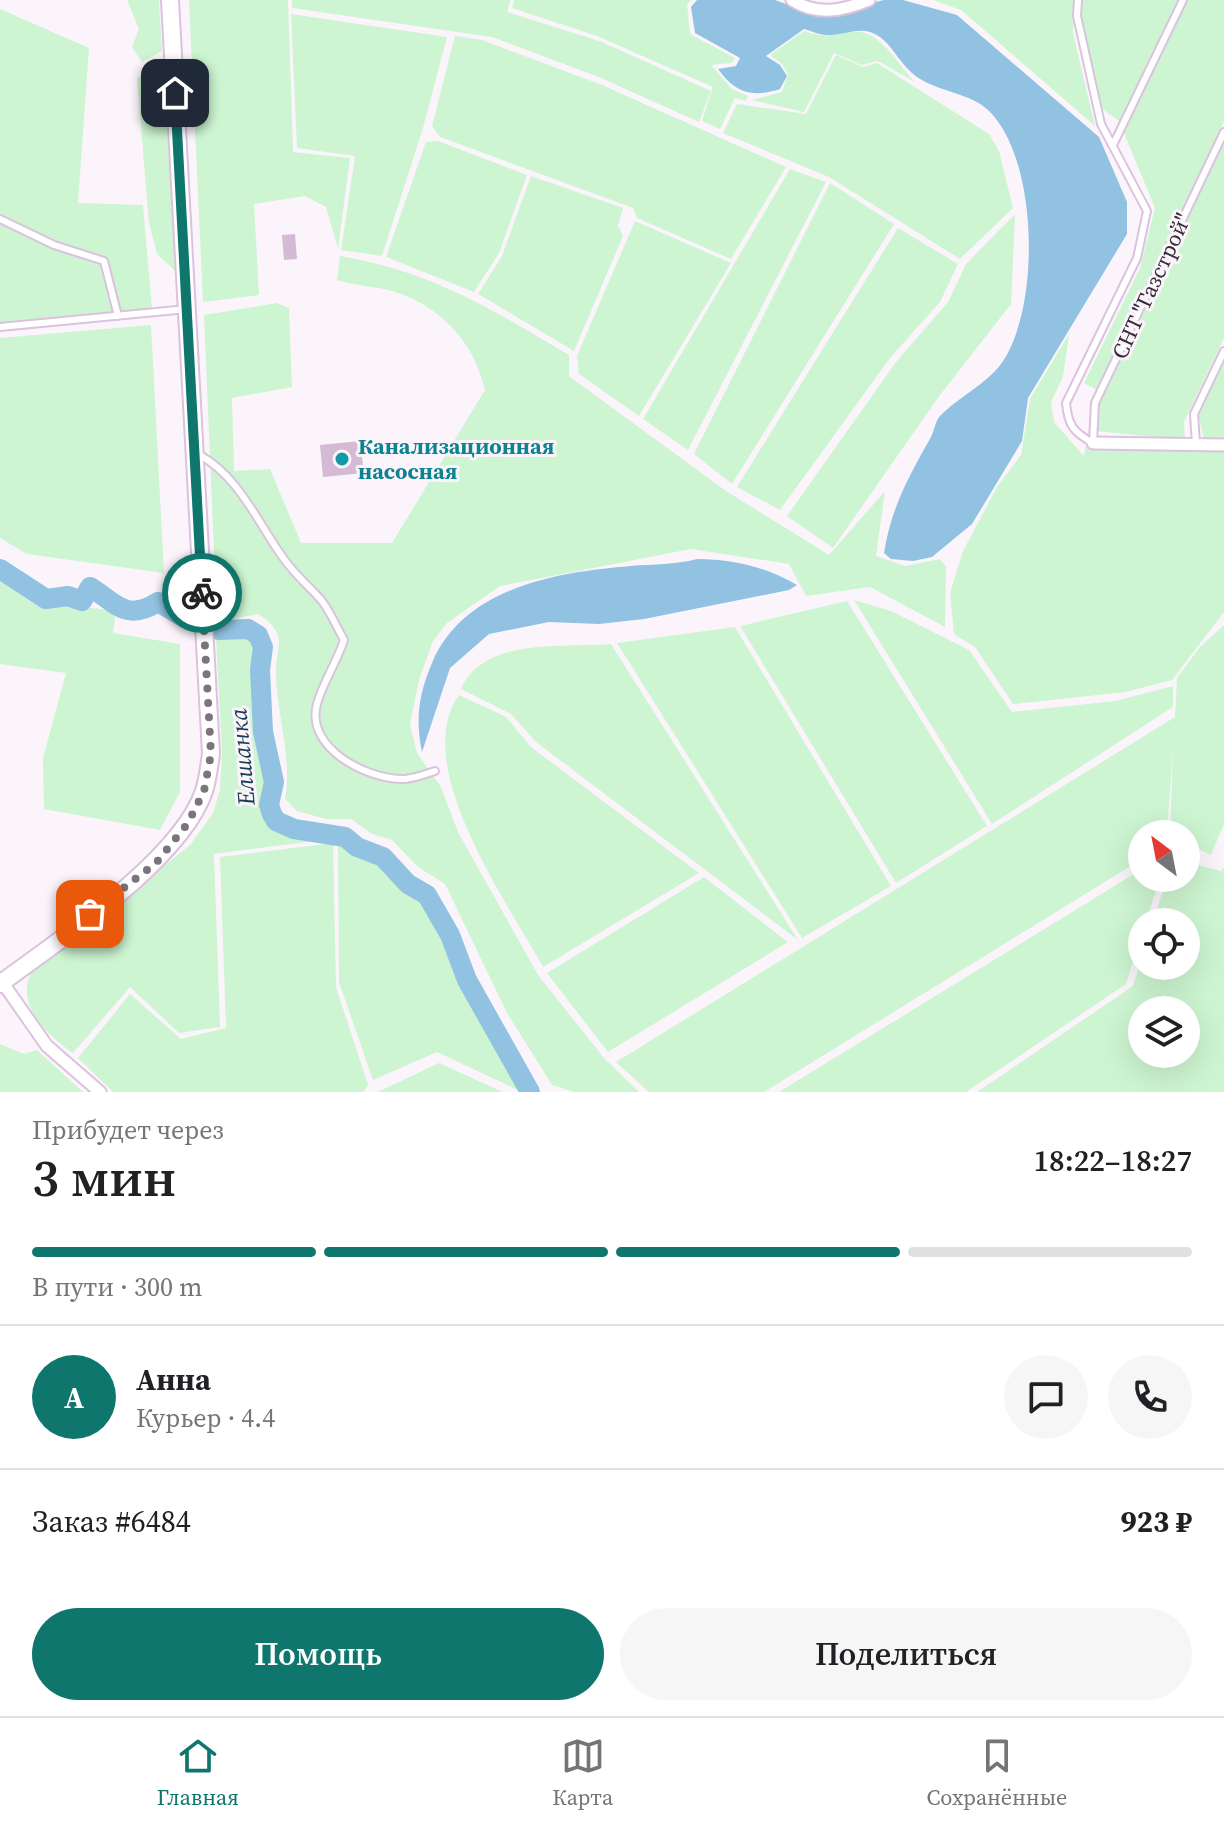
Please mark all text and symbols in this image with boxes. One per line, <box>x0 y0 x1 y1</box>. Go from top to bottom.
pin <box>141 59 209 127</box>
icon: home <box>153 71 197 115</box>
street label: СНТ "Газстрой" <box>1104 208 1198 364</box>
place label: Канализационная насосная <box>358 431 554 486</box>
marker: Канализационная насосная <box>333 450 351 468</box>
courier <box>162 553 242 633</box>
icon: bike <box>180 571 224 615</box>
water label: Елшанка <box>221 707 263 808</box>
north arrow <box>1128 820 1200 892</box>
map controls <box>1128 820 1200 1068</box>
pin <box>56 880 124 948</box>
icon: bag <box>68 892 112 936</box>
button: locate <box>1128 908 1200 980</box>
button: layers <box>1128 996 1200 1068</box>
text: Прибудет через <box>32 1112 224 1148</box>
text: 18:22–18:27 <box>1033 1140 1192 1181</box>
text: 3 мин <box>32 1142 176 1213</box>
text: В пути · 300 m <box>32 1269 202 1305</box>
button: chat <box>1004 1355 1088 1439</box>
button: phone <box>1108 1355 1192 1439</box>
text: Анна <box>136 1359 211 1400</box>
text: А <box>64 1377 84 1418</box>
text: Курьер · 4.4 <box>136 1400 275 1436</box>
text: Заказ #6484 <box>32 1501 191 1542</box>
text: 923 ₽ <box>1121 1501 1192 1542</box>
button: Помощь <box>32 1608 604 1700</box>
button: Поделиться <box>620 1608 1192 1700</box>
tab: Главная <box>157 1734 239 1812</box>
tab: Карта <box>552 1734 613 1812</box>
tab: Сохранённые <box>926 1734 1067 1812</box>

